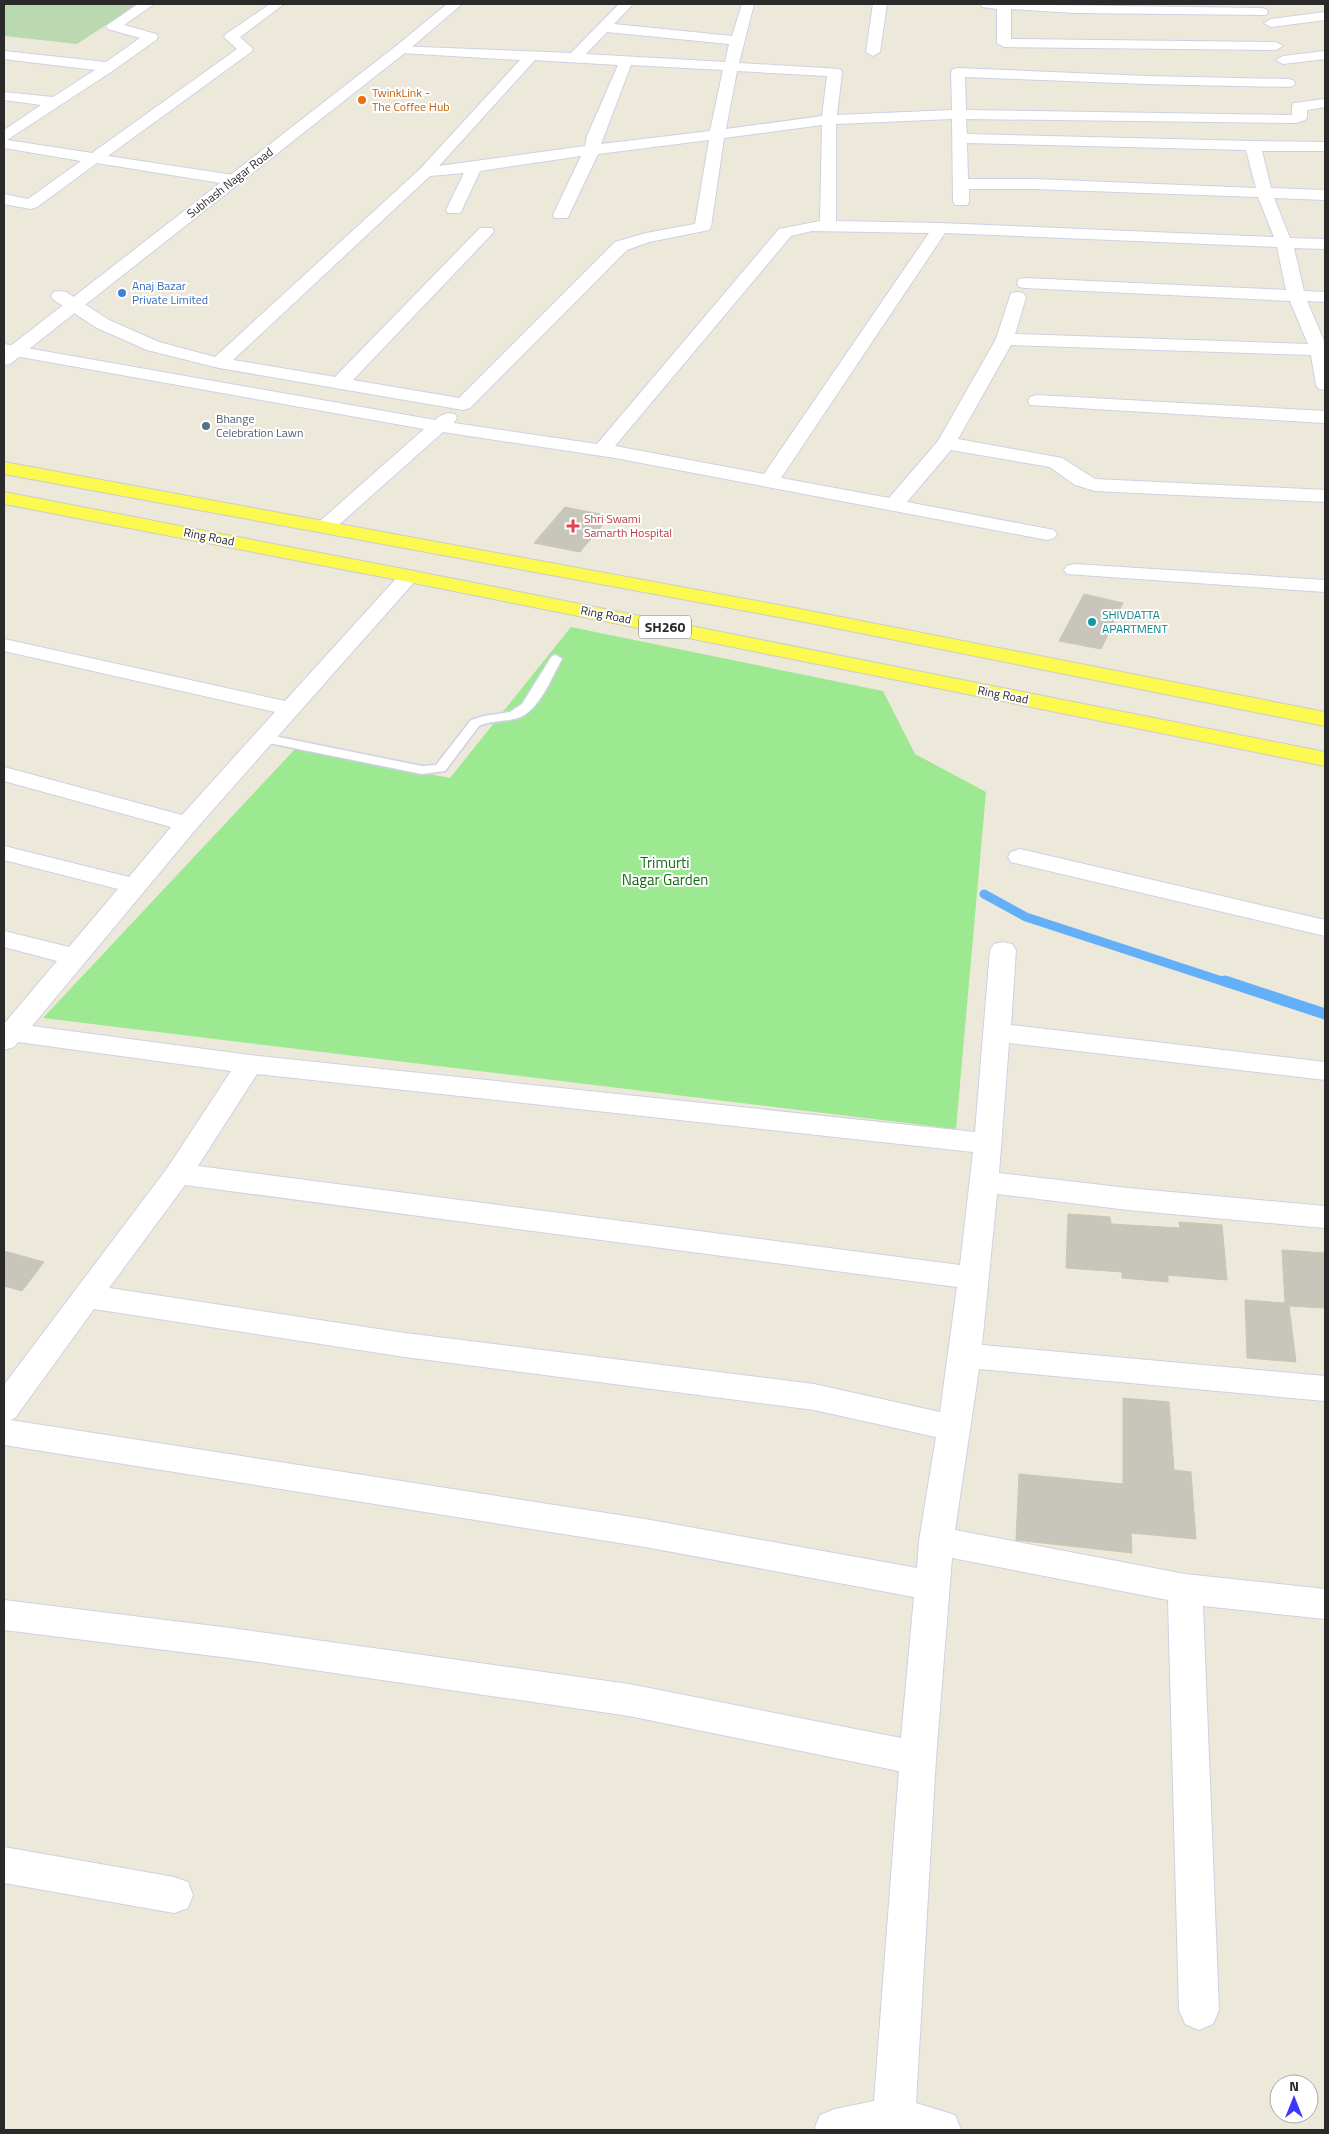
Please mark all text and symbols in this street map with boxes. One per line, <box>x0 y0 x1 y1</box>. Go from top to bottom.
place label: TwinkLink - The Coffee Hub <box>372 83 450 116</box>
marker: TwinkLink - The Coffee Hub <box>356 94 368 106</box>
street label: Subhash Nagar Road <box>182 143 277 223</box>
place label: Anaj Bazar Private Limited <box>132 276 208 309</box>
marker: Anaj Bazar Private Limited <box>116 287 128 299</box>
place label: Bhange Celebration Lawn <box>216 409 303 442</box>
marker: Bhange Celebration Lawn <box>200 420 212 432</box>
place label: Shri Swami Samarth Hospital <box>584 509 672 542</box>
marker: Shri Swami Samarth Hospital <box>566 519 580 533</box>
street label: Ring Road <box>182 522 236 551</box>
street label: Ring Road <box>579 600 633 629</box>
place label: SHIVDATTA APARTMENT <box>1102 605 1168 638</box>
road number: SH260 <box>639 616 691 638</box>
marker: SHIVDATTA APARTMENT <box>1086 616 1098 628</box>
street label: Ring Road <box>976 680 1030 709</box>
park label: Trimurti Nagar Garden <box>622 851 708 891</box>
north arrow <box>1269 2074 1319 2124</box>
text: N <box>1289 2075 1299 2096</box>

